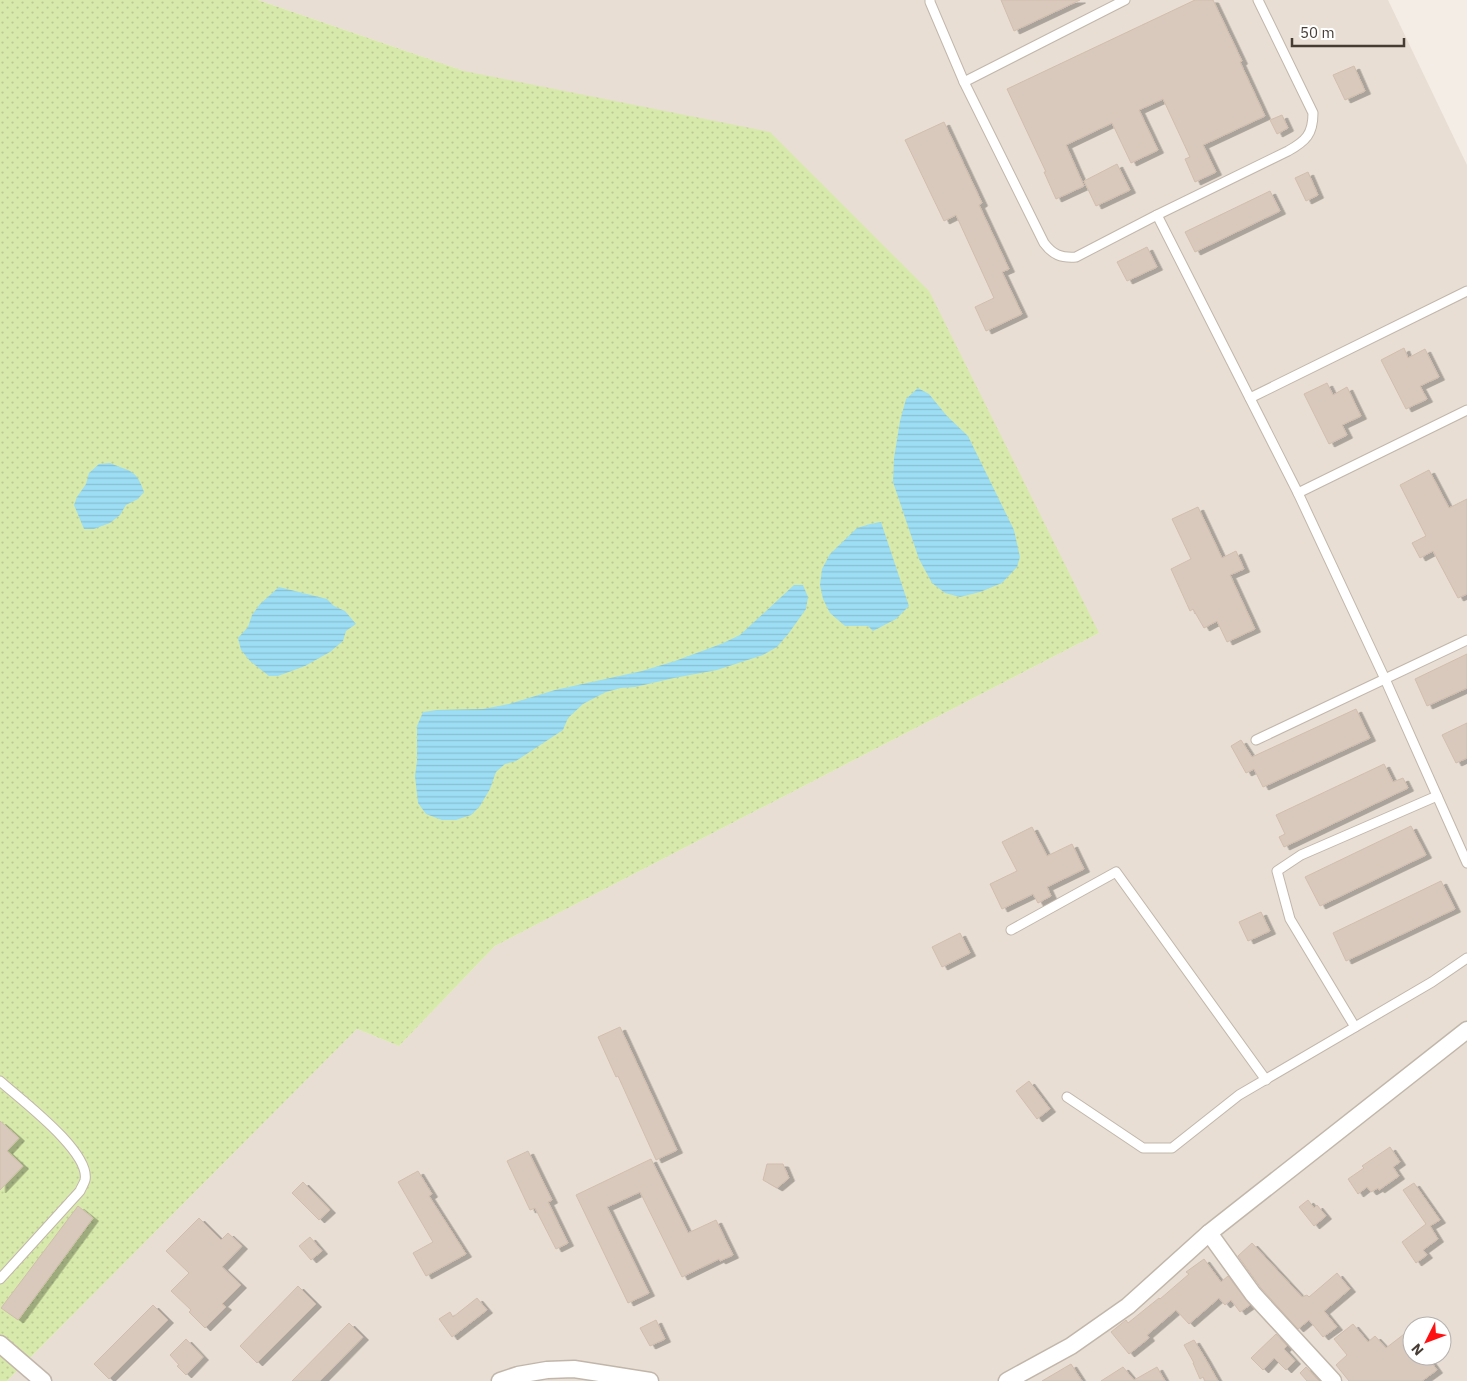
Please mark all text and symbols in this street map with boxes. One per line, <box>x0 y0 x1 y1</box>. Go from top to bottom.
scale bar <box>1292 15 1404 47</box>
text: 50 m <box>1300 23 1335 42</box>
north arrow <box>1402 1316 1452 1366</box>
text: N <box>1407 1340 1427 1359</box>

